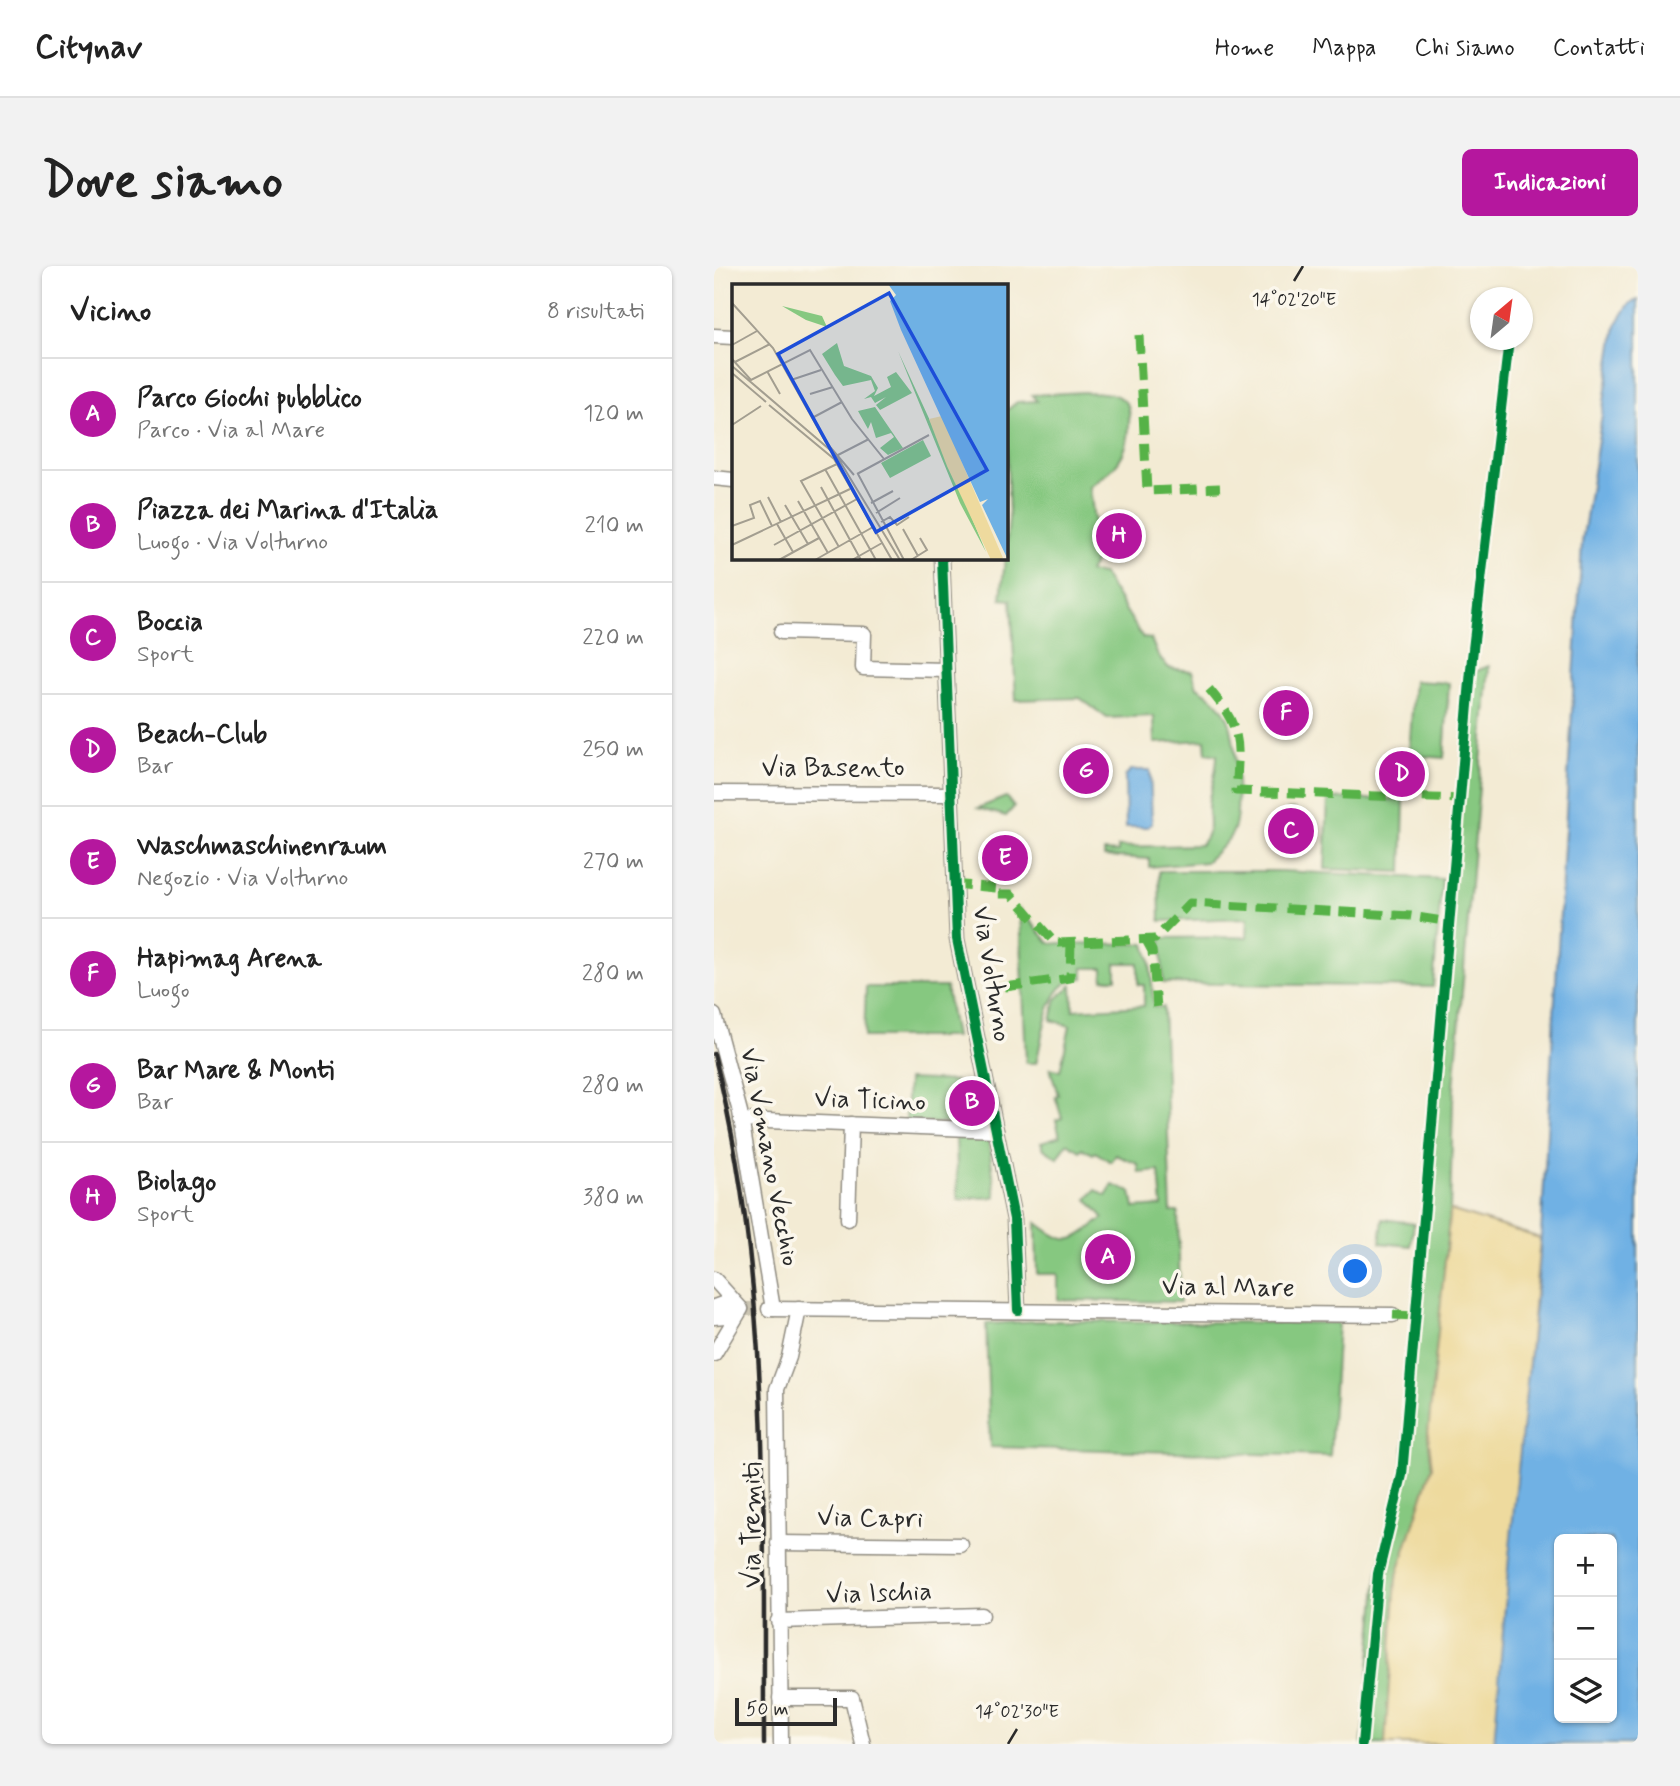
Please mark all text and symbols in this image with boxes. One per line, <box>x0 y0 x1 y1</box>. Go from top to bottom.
text: Citynav <box>35 26 142 70</box>
text: Home <box>1215 33 1274 64</box>
text: Mappa <box>1312 33 1376 64</box>
text: Chi siamo <box>1414 33 1515 64</box>
text: Contatti <box>1553 33 1645 64</box>
button: Indicazioni <box>1462 149 1638 216</box>
text: Dove siamo <box>42 150 283 215</box>
inset map <box>732 284 1008 560</box>
north arrow <box>1470 287 1533 350</box>
text: 14°02'20"E <box>1252 288 1336 312</box>
text: Vicino <box>70 292 151 331</box>
text: 8 risultati <box>547 297 644 327</box>
text: Parco Giochi pubblico <box>137 382 362 416</box>
text: A <box>85 399 101 429</box>
text: 120 m <box>583 399 644 429</box>
text: Parco · Via al Mare <box>137 416 325 446</box>
text: Piazza dei Marina d'Italia <box>137 494 438 528</box>
pin: H <box>1096 510 1142 562</box>
text: B <box>86 511 100 541</box>
text: 210 m <box>584 511 644 541</box>
text: Luogo · Via Volturno <box>137 528 328 558</box>
text: Boccia <box>137 606 203 640</box>
text: C <box>85 623 101 653</box>
text: 220 m <box>582 623 644 653</box>
text: Sport <box>137 640 194 670</box>
pin: F <box>1263 687 1309 739</box>
text: Beach-Club <box>137 718 267 752</box>
text: D <box>85 735 101 765</box>
text: 250 m <box>582 735 644 765</box>
pin: G <box>1063 745 1109 797</box>
pin: D <box>1379 748 1425 800</box>
text: Bar <box>137 752 173 782</box>
street label: Via Basento <box>761 752 905 786</box>
pin: C <box>1268 805 1314 857</box>
text: Waschmaschinenraum <box>137 830 387 864</box>
pin: E <box>982 832 1028 884</box>
text: E <box>86 847 100 877</box>
text: 270 m <box>583 847 644 877</box>
text: Negozio · Via Volturno <box>137 864 348 894</box>
street label: Via Volturno <box>964 904 1018 1044</box>
text: Hapimag Arena <box>137 942 322 976</box>
text: F <box>87 959 99 989</box>
text: 280 m <box>582 959 644 989</box>
text: Luogo <box>137 976 190 1006</box>
street label: Via Vomano Vecchio <box>731 1045 807 1269</box>
text: Bar Mare & Monti <box>137 1054 334 1088</box>
text: G <box>85 1071 101 1101</box>
text: 280 m <box>582 1071 644 1101</box>
pin: B <box>949 1077 995 1129</box>
street label: Via Ticino <box>814 1082 926 1120</box>
text: Bar <box>137 1088 173 1118</box>
text: Biolago <box>137 1166 216 1200</box>
text: H <box>85 1183 101 1213</box>
text: 380 m <box>583 1183 644 1213</box>
text: Sport <box>137 1200 194 1230</box>
pin: A <box>1085 1231 1131 1283</box>
your location <box>1338 1254 1372 1288</box>
street label: Via al Mare <box>1161 1270 1295 1306</box>
street label: Via Tremiti <box>736 1462 770 1588</box>
street label: Via Capri <box>817 1501 923 1537</box>
map controls <box>1554 1534 1617 1723</box>
button: + <box>1554 1534 1617 1597</box>
street label: Via Ischia <box>826 1575 932 1613</box>
button: − <box>1554 1597 1617 1660</box>
button: layers <box>1554 1660 1617 1723</box>
scale bar <box>735 1695 836 1727</box>
text: 50 m <box>746 1697 789 1722</box>
text: 14°02'30"E <box>975 1700 1059 1724</box>

